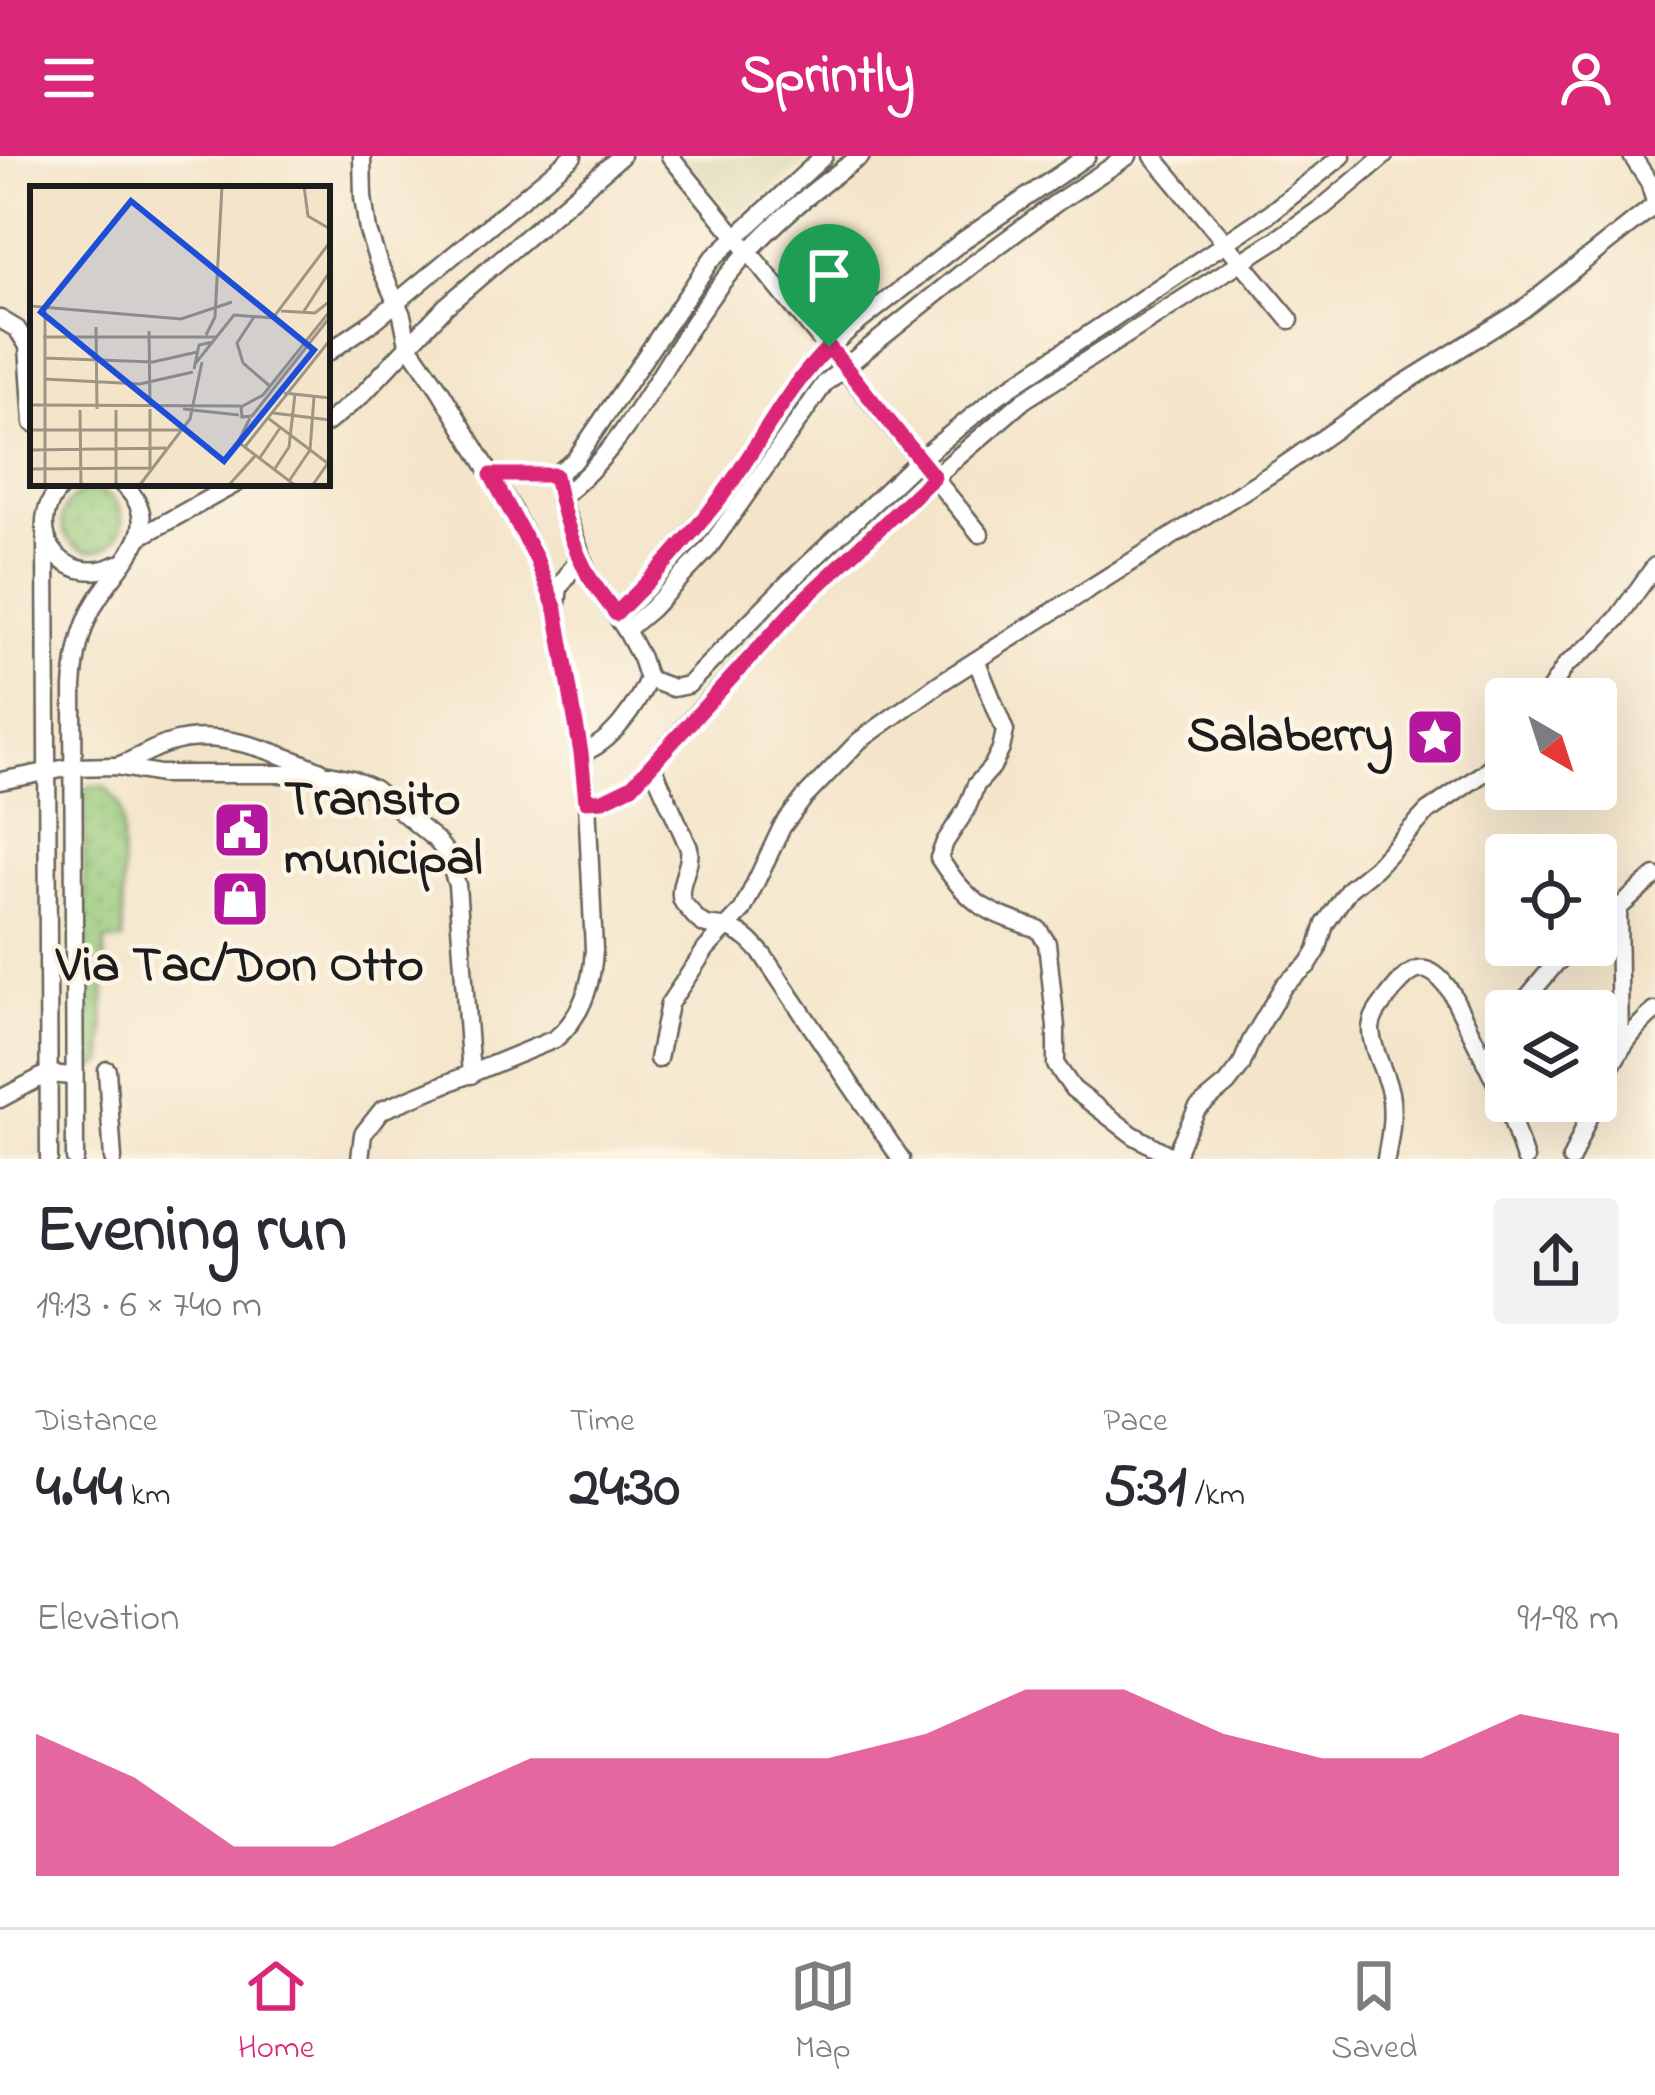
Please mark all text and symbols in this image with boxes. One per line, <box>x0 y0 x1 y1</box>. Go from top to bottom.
text: Sprintly <box>740 39 915 117</box>
icon: menu <box>36 45 102 111</box>
icon: person <box>1553 45 1619 111</box>
inset map <box>30 186 330 486</box>
pin <box>778 224 880 347</box>
icon: arrive <box>796 242 862 308</box>
north arrow <box>1485 678 1617 810</box>
map controls <box>1485 678 1617 1122</box>
place label: Salaberry <box>1187 700 1393 775</box>
place icon: Salaberry <box>1404 706 1466 768</box>
place label: Transito municipal <box>284 764 483 898</box>
public building icon: Transito municipal <box>211 799 273 861</box>
button: locate <box>1485 834 1617 966</box>
shop icon: Via Tac/Don Otto <box>209 868 271 930</box>
place label: Via Tac/Don Otto <box>55 930 424 1005</box>
button: layers <box>1485 990 1617 1122</box>
text: Evening run <box>36 1185 347 1281</box>
button: share <box>1493 1198 1619 1324</box>
text: 19:13 · 6 × 740 m <box>36 1278 262 1335</box>
text: Distance <box>36 1398 158 1446</box>
text: Time <box>570 1398 635 1446</box>
text: Pace <box>1103 1398 1168 1446</box>
text: 4.44 <box>36 1446 122 1533</box>
text: 24:30 <box>570 1446 680 1533</box>
text: 5:31 <box>1103 1446 1187 1533</box>
text: km <box>122 1472 171 1520</box>
text: /km <box>1187 1472 1245 1520</box>
text: Elevation <box>36 1591 179 1648</box>
text: 91–98 m <box>1517 1591 1619 1648</box>
tab: Home <box>238 1953 314 2073</box>
tab: Map <box>790 1953 856 2073</box>
tab: Saved <box>1331 1953 1417 2073</box>

